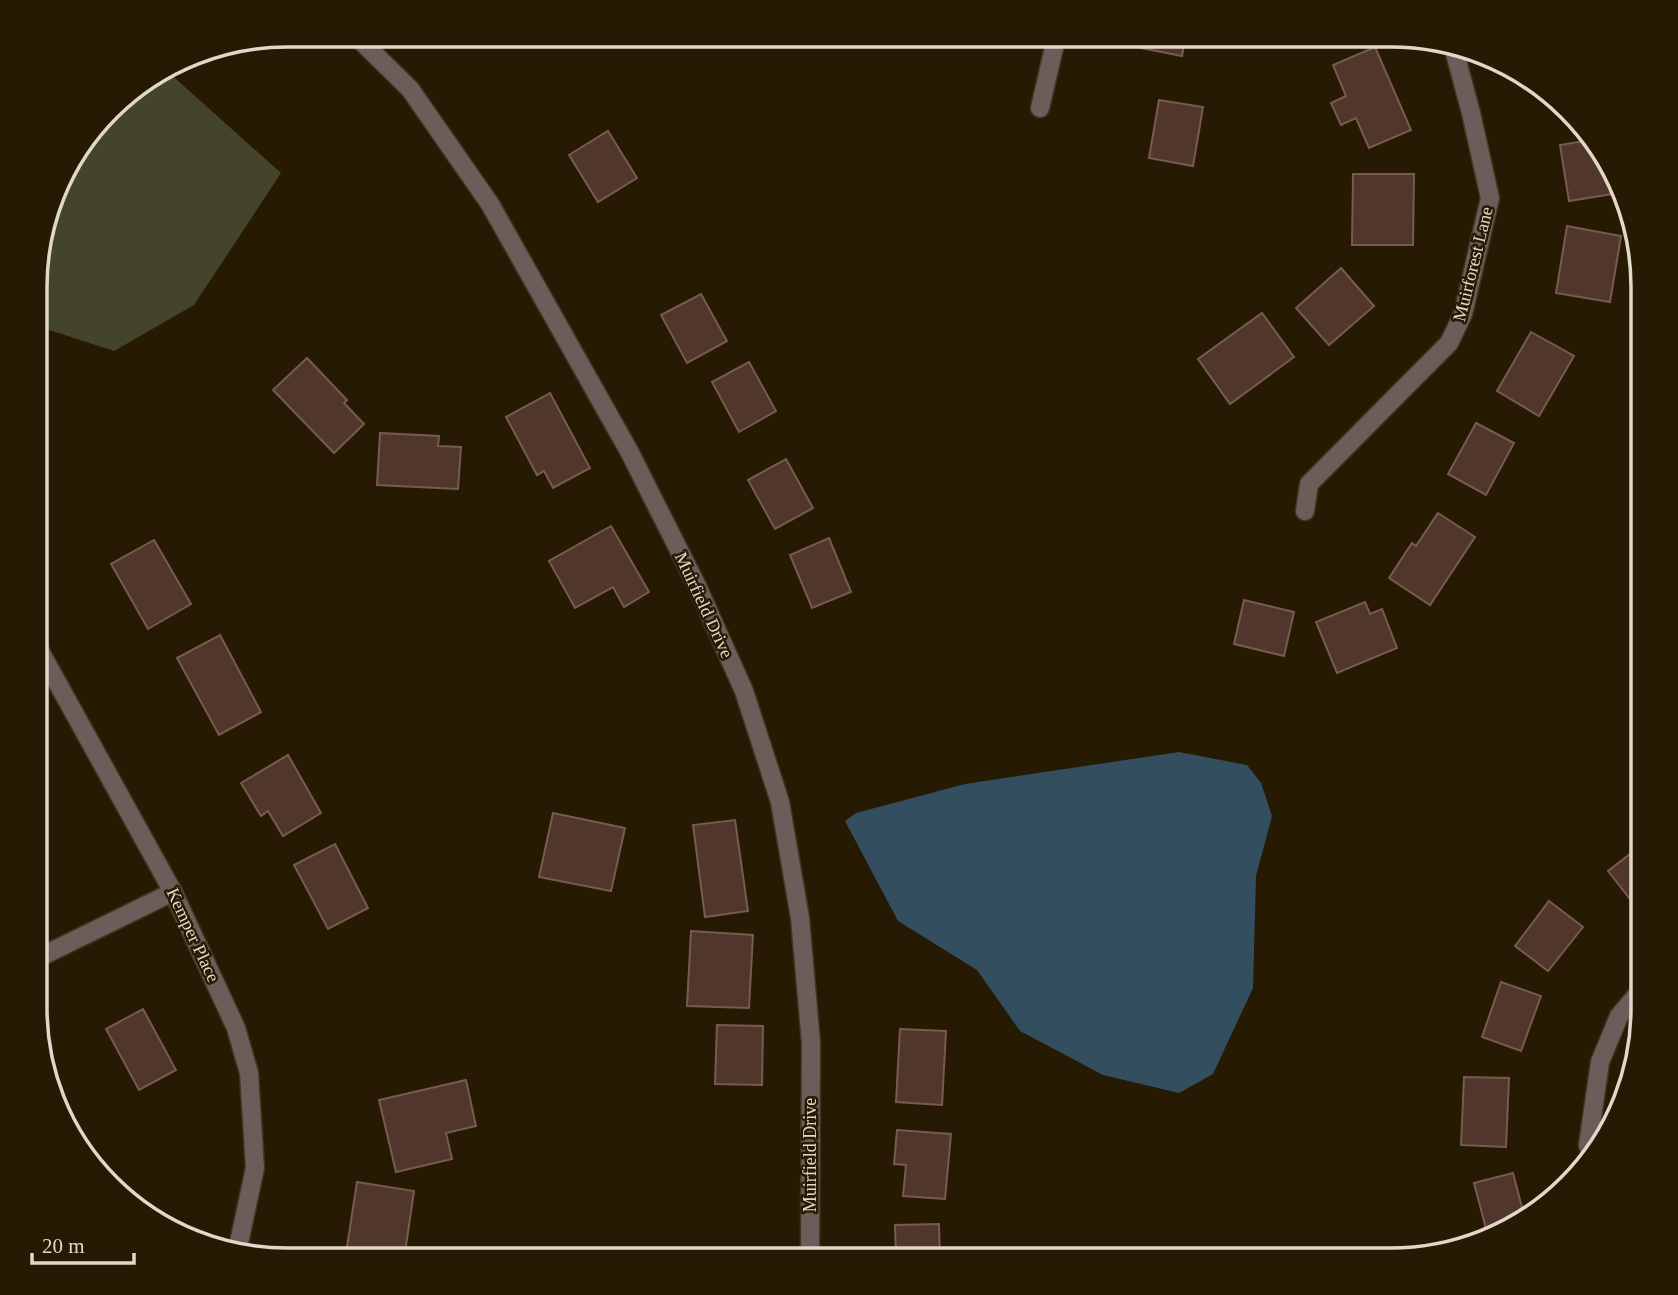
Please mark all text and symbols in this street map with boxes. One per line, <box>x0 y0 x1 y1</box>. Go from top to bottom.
street label: Muirforest Lane <box>1449 205 1497 323</box>
street label: Muirfield Drive <box>671 549 737 661</box>
street label: Kemper Place <box>162 885 224 985</box>
street label: Muirfield Drive <box>800 1098 820 1212</box>
scale bar <box>32 1222 133 1266</box>
text: 20 m <box>42 1234 85 1258</box>

